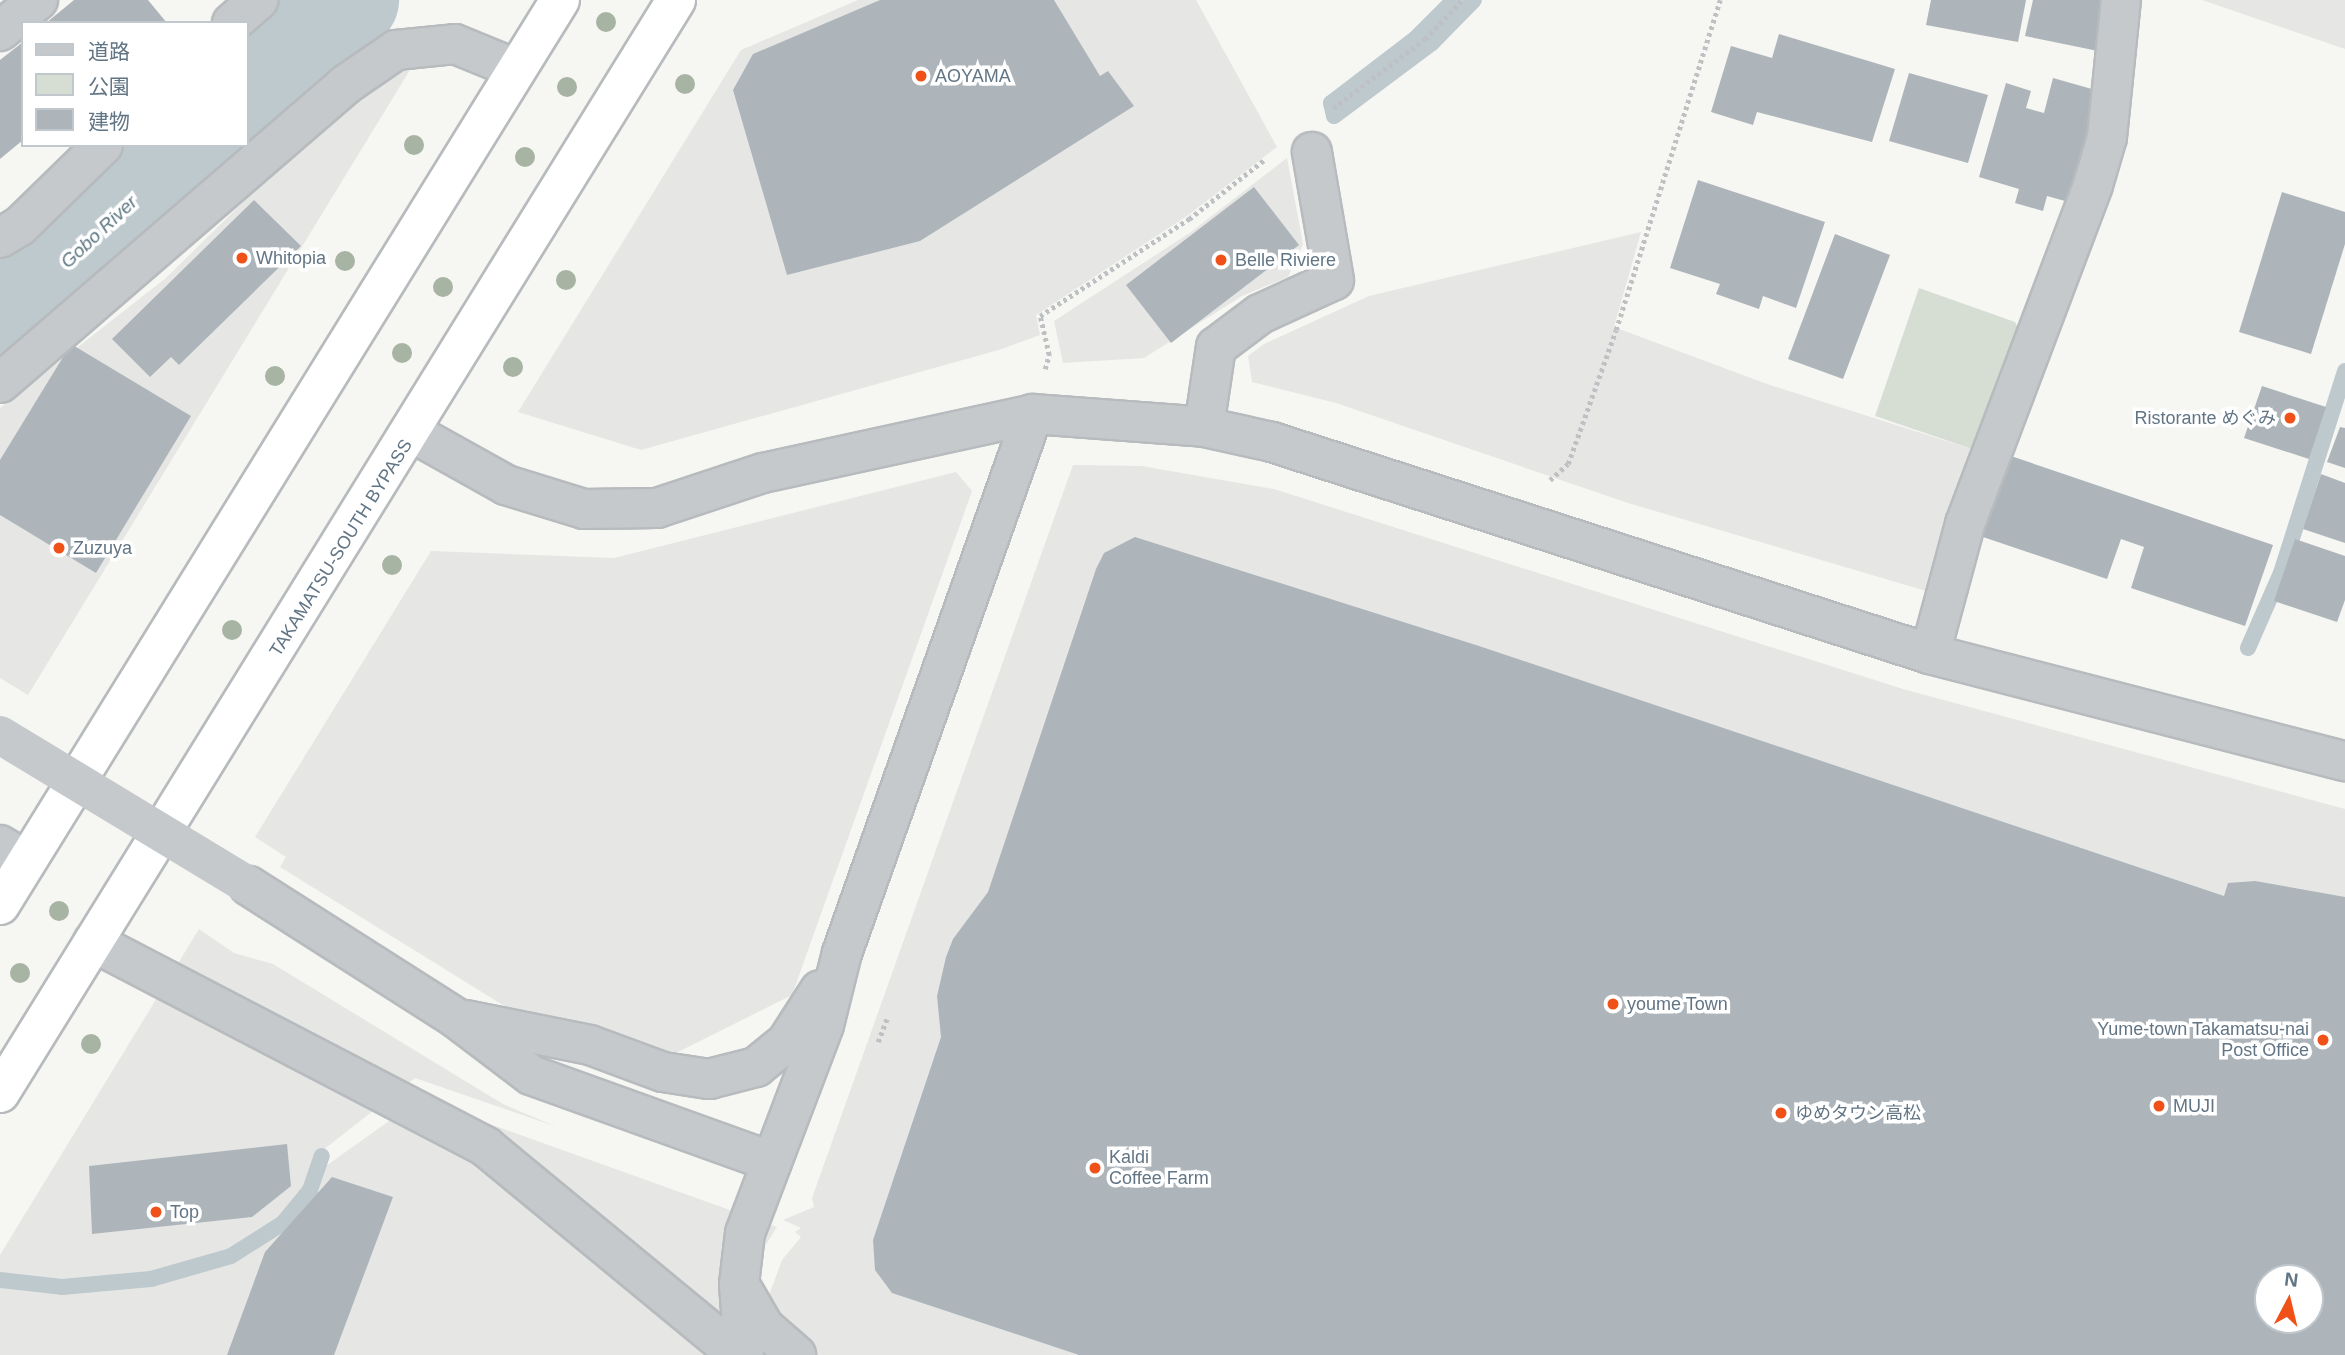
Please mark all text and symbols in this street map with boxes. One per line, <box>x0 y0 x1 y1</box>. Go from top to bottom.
legend <box>21 21 248 147</box>
text: 道路 <box>88 40 130 63</box>
place label: AOYAMA <box>935 65 1011 87</box>
marker: AOYAMA <box>913 68 929 84</box>
text: 公園 <box>88 75 130 98</box>
text: 建物 <box>88 110 130 133</box>
water label: Gobo River <box>56 191 142 273</box>
place label: Whitopia <box>256 247 326 269</box>
place label: Belle Riviere <box>1235 249 1336 271</box>
marker: Whitopia <box>234 250 250 266</box>
marker: Belle Riviere <box>1213 252 1229 268</box>
place label: Ristorante めぐみ <box>2135 407 2276 429</box>
marker: Ristorante めぐみ <box>2282 410 2298 426</box>
street label: TAKAMATSU-SOUTH BYPASS <box>265 435 417 661</box>
place label: Zuzuya <box>73 537 132 559</box>
marker: Zuzuya <box>51 540 67 556</box>
place label: youme Town <box>1627 993 1728 1015</box>
marker: youme Town <box>1605 996 1621 1012</box>
place label: Yume-town Takamatsu-nai Post Office <box>2097 1019 2309 1062</box>
marker: Yume-town Takamatsu-nai Post Office <box>2315 1032 2331 1048</box>
place label: MUJI <box>2173 1095 2215 1117</box>
marker: MUJI <box>2151 1098 2167 1114</box>
place label: ゆめタウン高松 <box>1795 1102 1921 1124</box>
marker: ゆめタウン高松 <box>1773 1105 1789 1121</box>
place label: Kaldi Coffee Farm <box>1109 1147 1209 1190</box>
marker: Kaldi Coffee Farm <box>1087 1160 1103 1176</box>
place label: Top <box>170 1201 199 1223</box>
marker: Top <box>148 1204 164 1220</box>
north arrow <box>2254 1264 2324 1334</box>
text: N <box>2283 1268 2299 1291</box>

